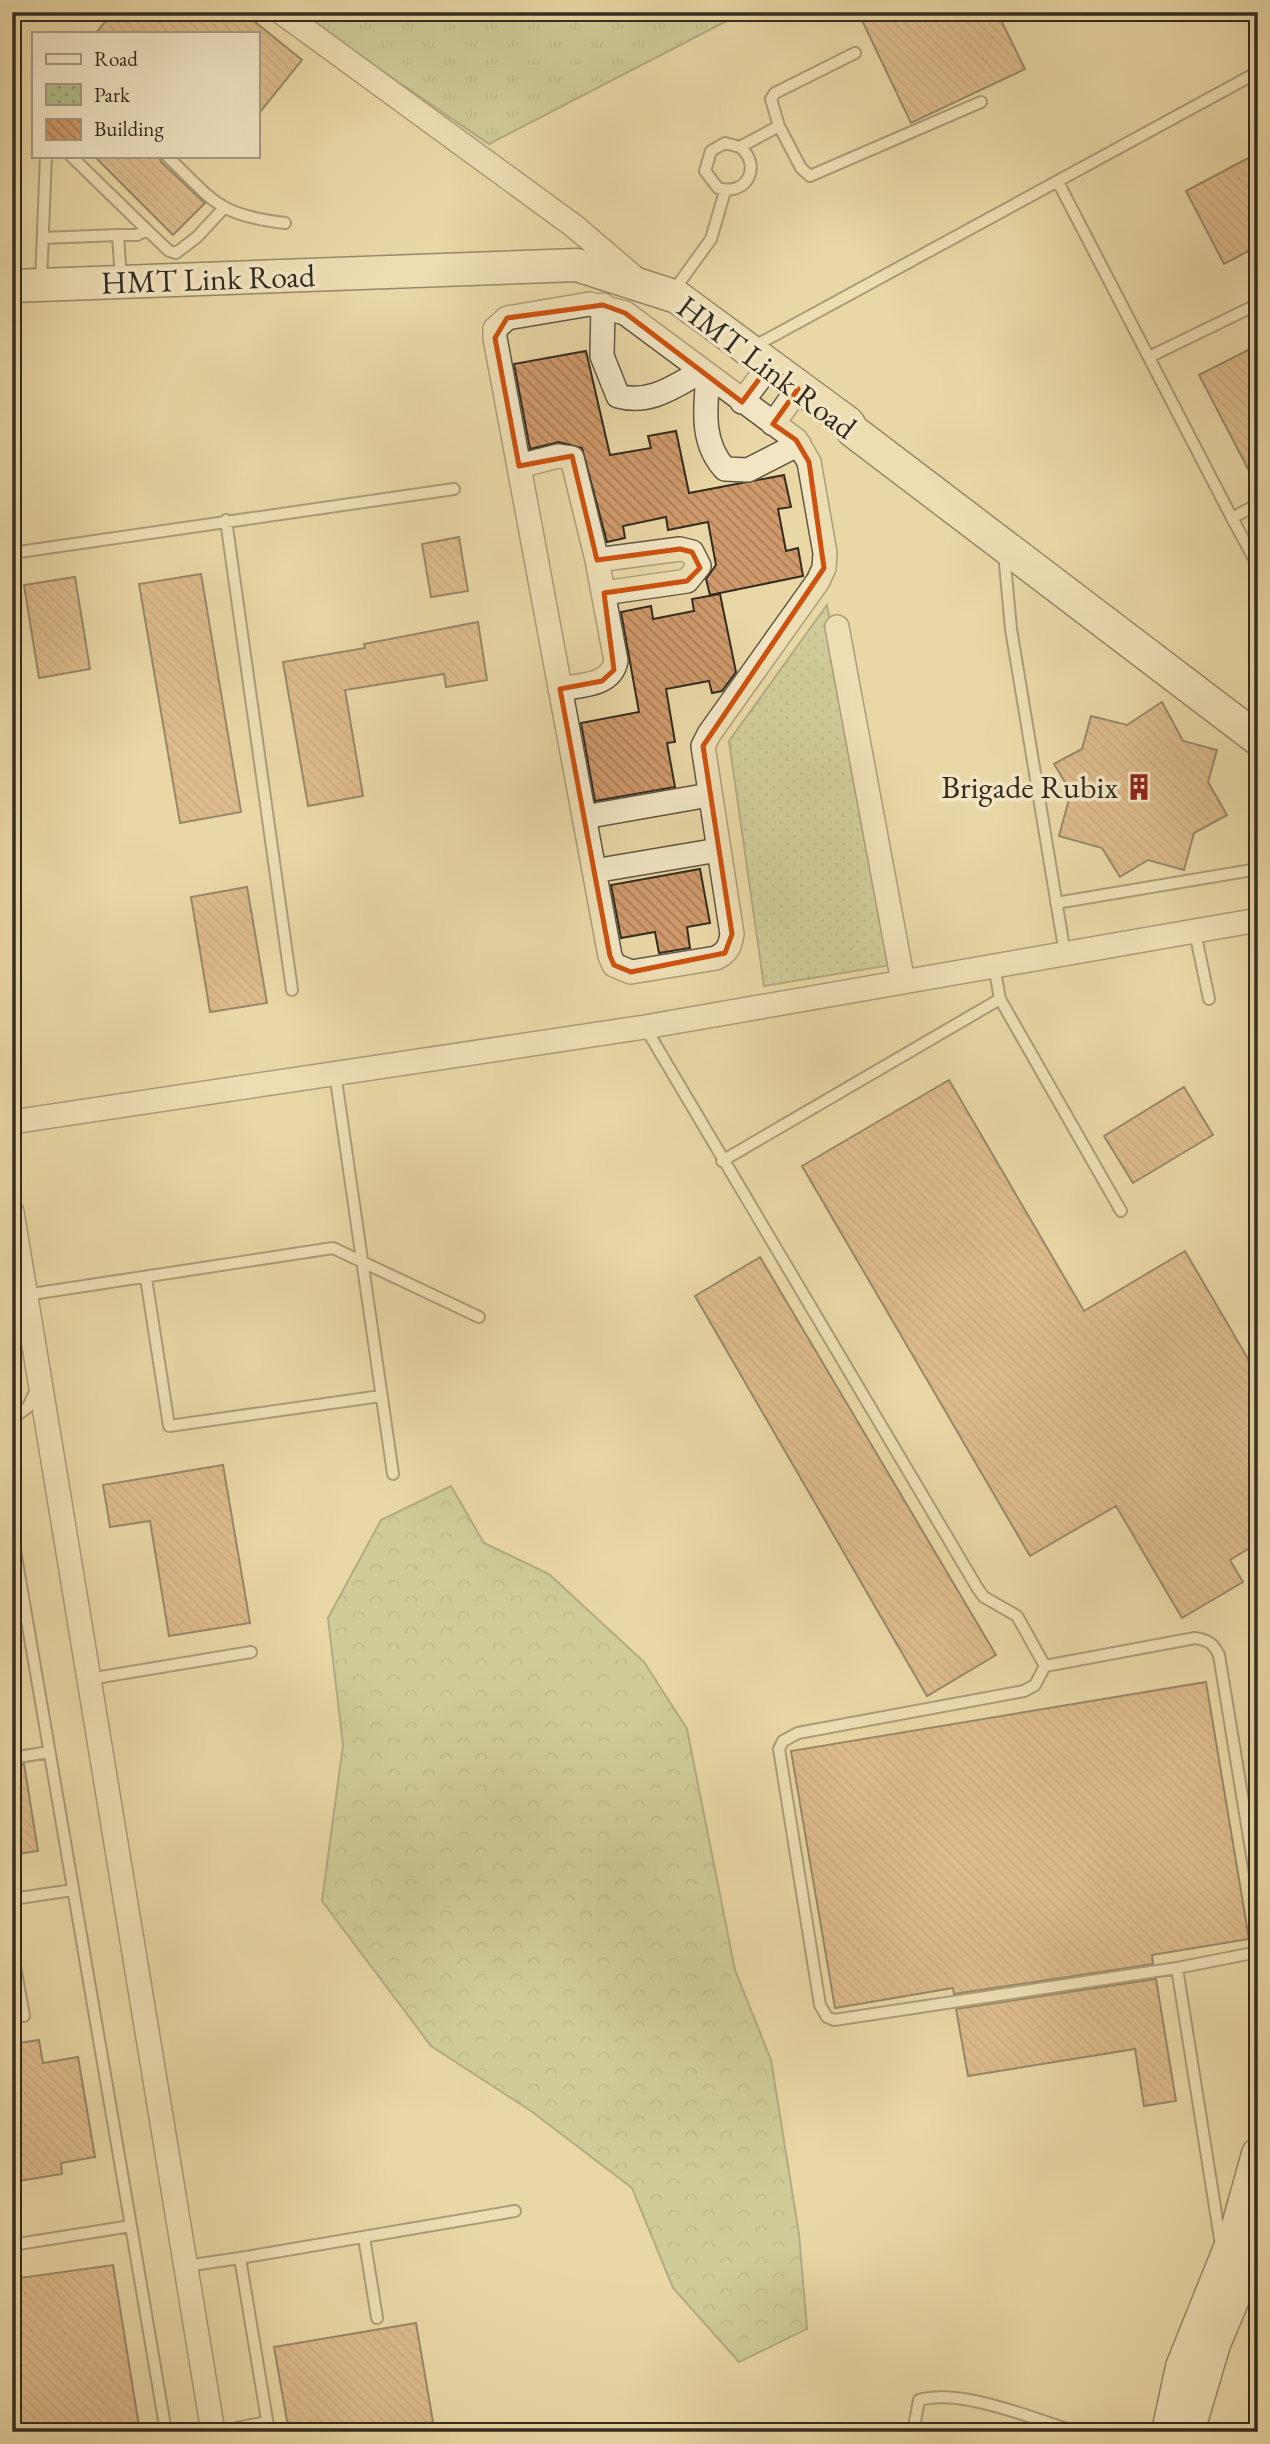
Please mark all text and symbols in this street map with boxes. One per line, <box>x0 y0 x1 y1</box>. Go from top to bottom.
legend <box>32 32 259 158</box>
text: Road <box>94 45 138 72</box>
text: Park <box>94 81 131 108</box>
text: Building <box>94 115 164 142</box>
street label: HMT Link Road <box>100 254 317 304</box>
street label: HMT Link Road <box>669 286 866 449</box>
place label: Brigade Rubix <box>941 766 1118 808</box>
building icon: Brigade Rubix <box>1124 772 1154 802</box>

